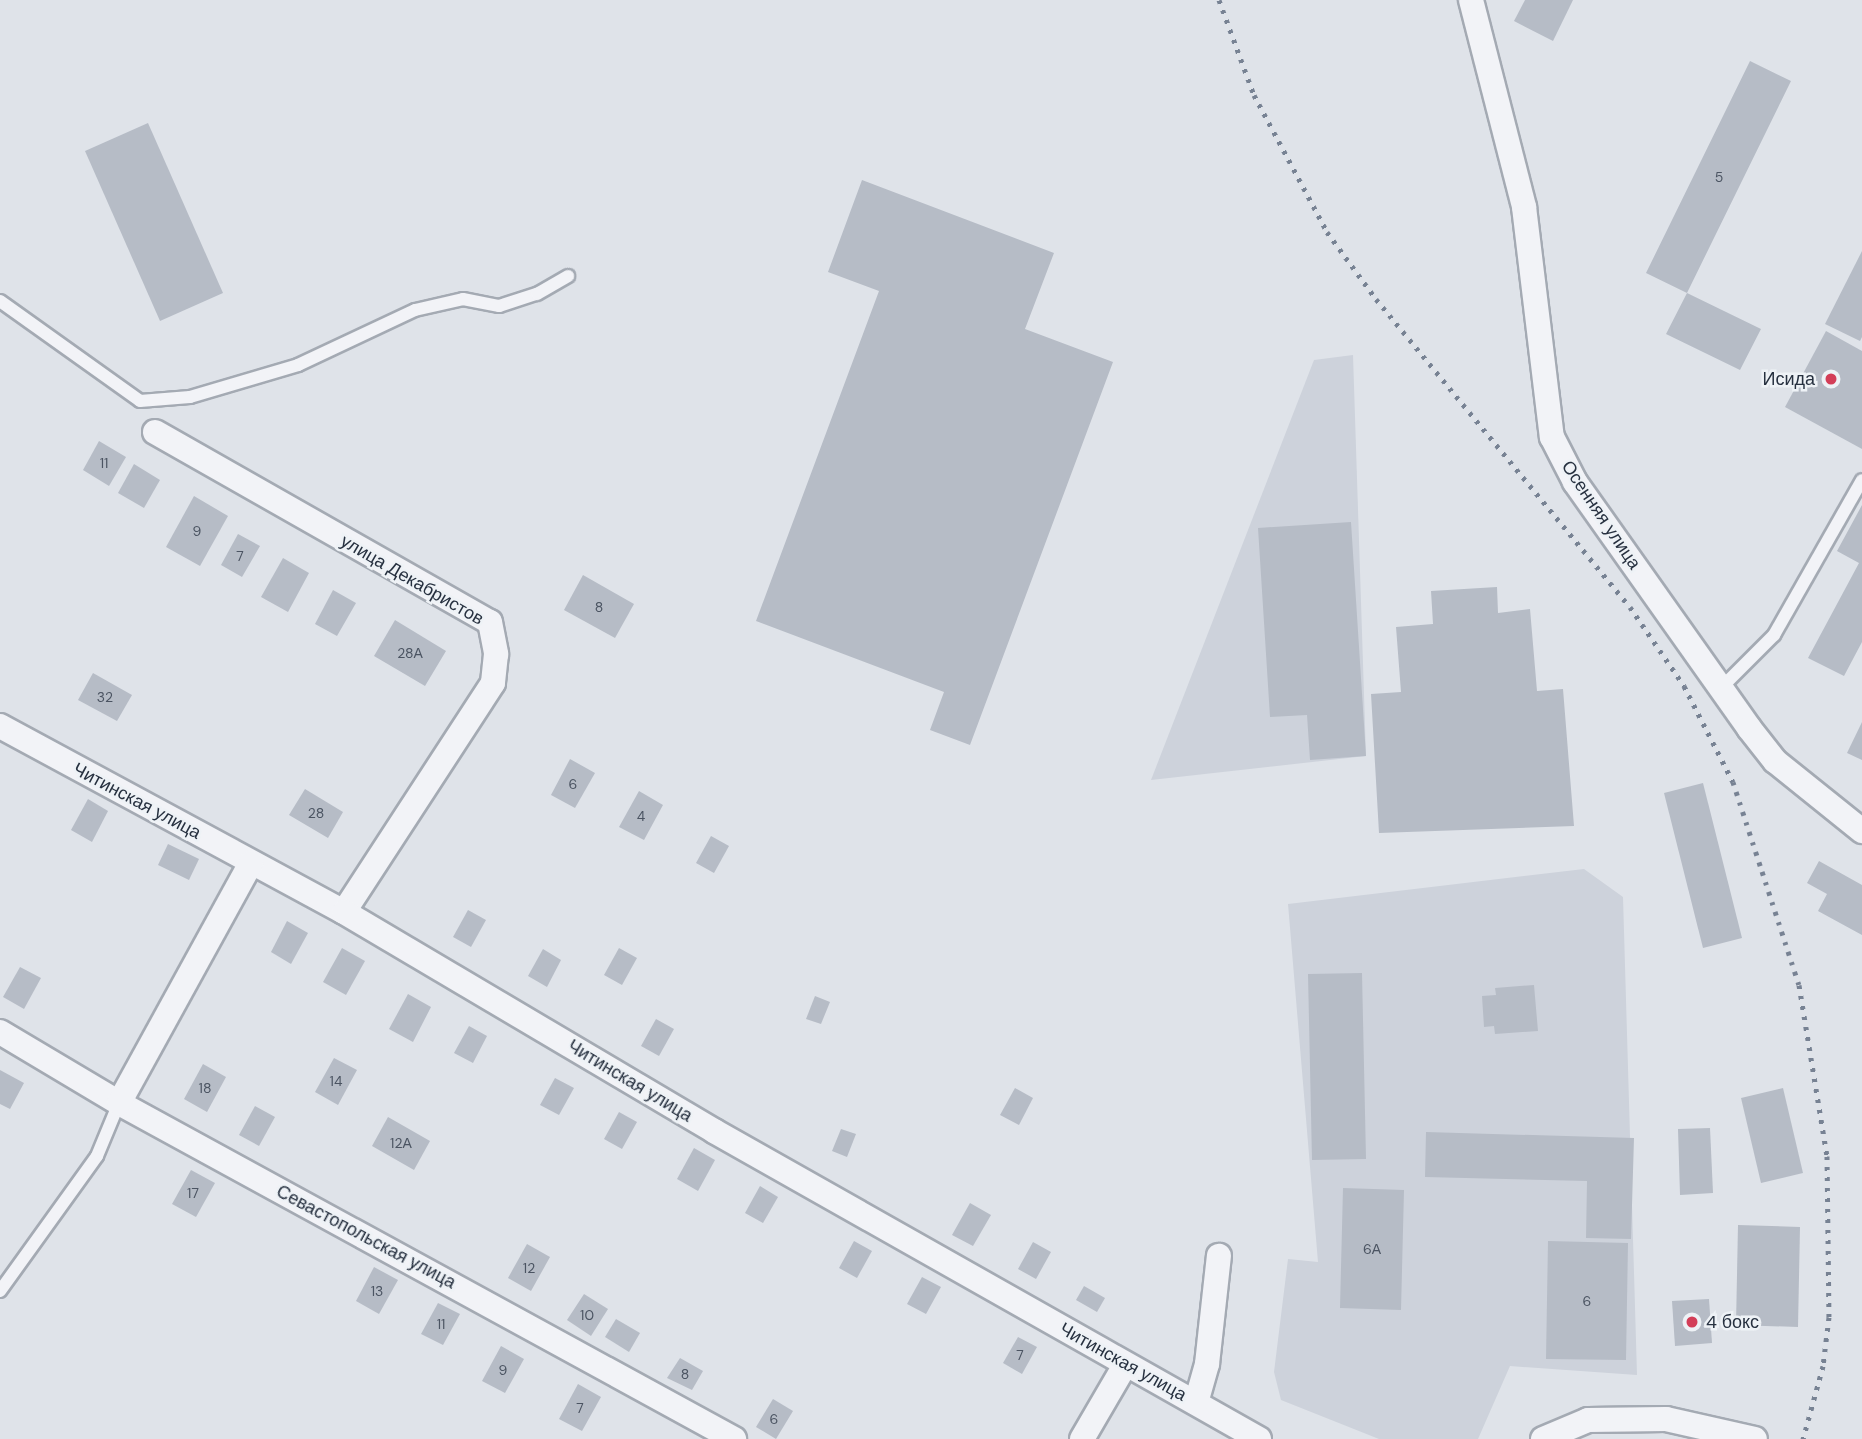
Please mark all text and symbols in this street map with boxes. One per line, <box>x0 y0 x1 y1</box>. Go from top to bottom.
house number: 5 <box>1715 169 1723 185</box>
place label: Исида <box>1762 368 1815 390</box>
marker: Исида <box>1821 369 1841 389</box>
house number: 11 <box>100 455 108 471</box>
street label: Осенняя улица <box>1557 456 1645 574</box>
house number: 9 <box>193 523 201 539</box>
street label: улица Декабристов <box>337 530 487 630</box>
house number: 7 <box>236 548 244 564</box>
house number: 8 <box>595 599 603 615</box>
house number: 28А <box>397 645 423 661</box>
house number: 32 <box>97 689 113 705</box>
street label: Читинская улица <box>69 758 205 844</box>
house number: 6 <box>569 776 577 792</box>
house number: 28 <box>308 805 324 821</box>
house number: 4 <box>637 808 645 824</box>
street label: Читинская улица <box>564 1035 696 1127</box>
house number: 14 <box>330 1073 342 1089</box>
house number: 18 <box>199 1080 211 1096</box>
house number: 12А <box>390 1135 412 1151</box>
street label: Севастопольская улица <box>273 1181 459 1293</box>
house number: 17 <box>187 1185 199 1201</box>
house number: 6А <box>1363 1241 1381 1257</box>
house number: 12 <box>523 1260 535 1276</box>
house number: 13 <box>371 1283 383 1299</box>
house number: 6 <box>1583 1293 1591 1309</box>
house number: 10 <box>580 1307 594 1323</box>
place label: 4 бокс <box>1706 1311 1759 1333</box>
marker: 4 бокс <box>1684 1314 1700 1330</box>
house number: 11 <box>437 1316 445 1332</box>
street label: Читинская улица <box>1056 1318 1190 1406</box>
house number: 7 <box>1016 1347 1024 1363</box>
house number: 9 <box>499 1362 507 1378</box>
house number: 8 <box>681 1366 689 1382</box>
house number: 7 <box>576 1400 584 1416</box>
house number: 6 <box>770 1411 778 1427</box>

